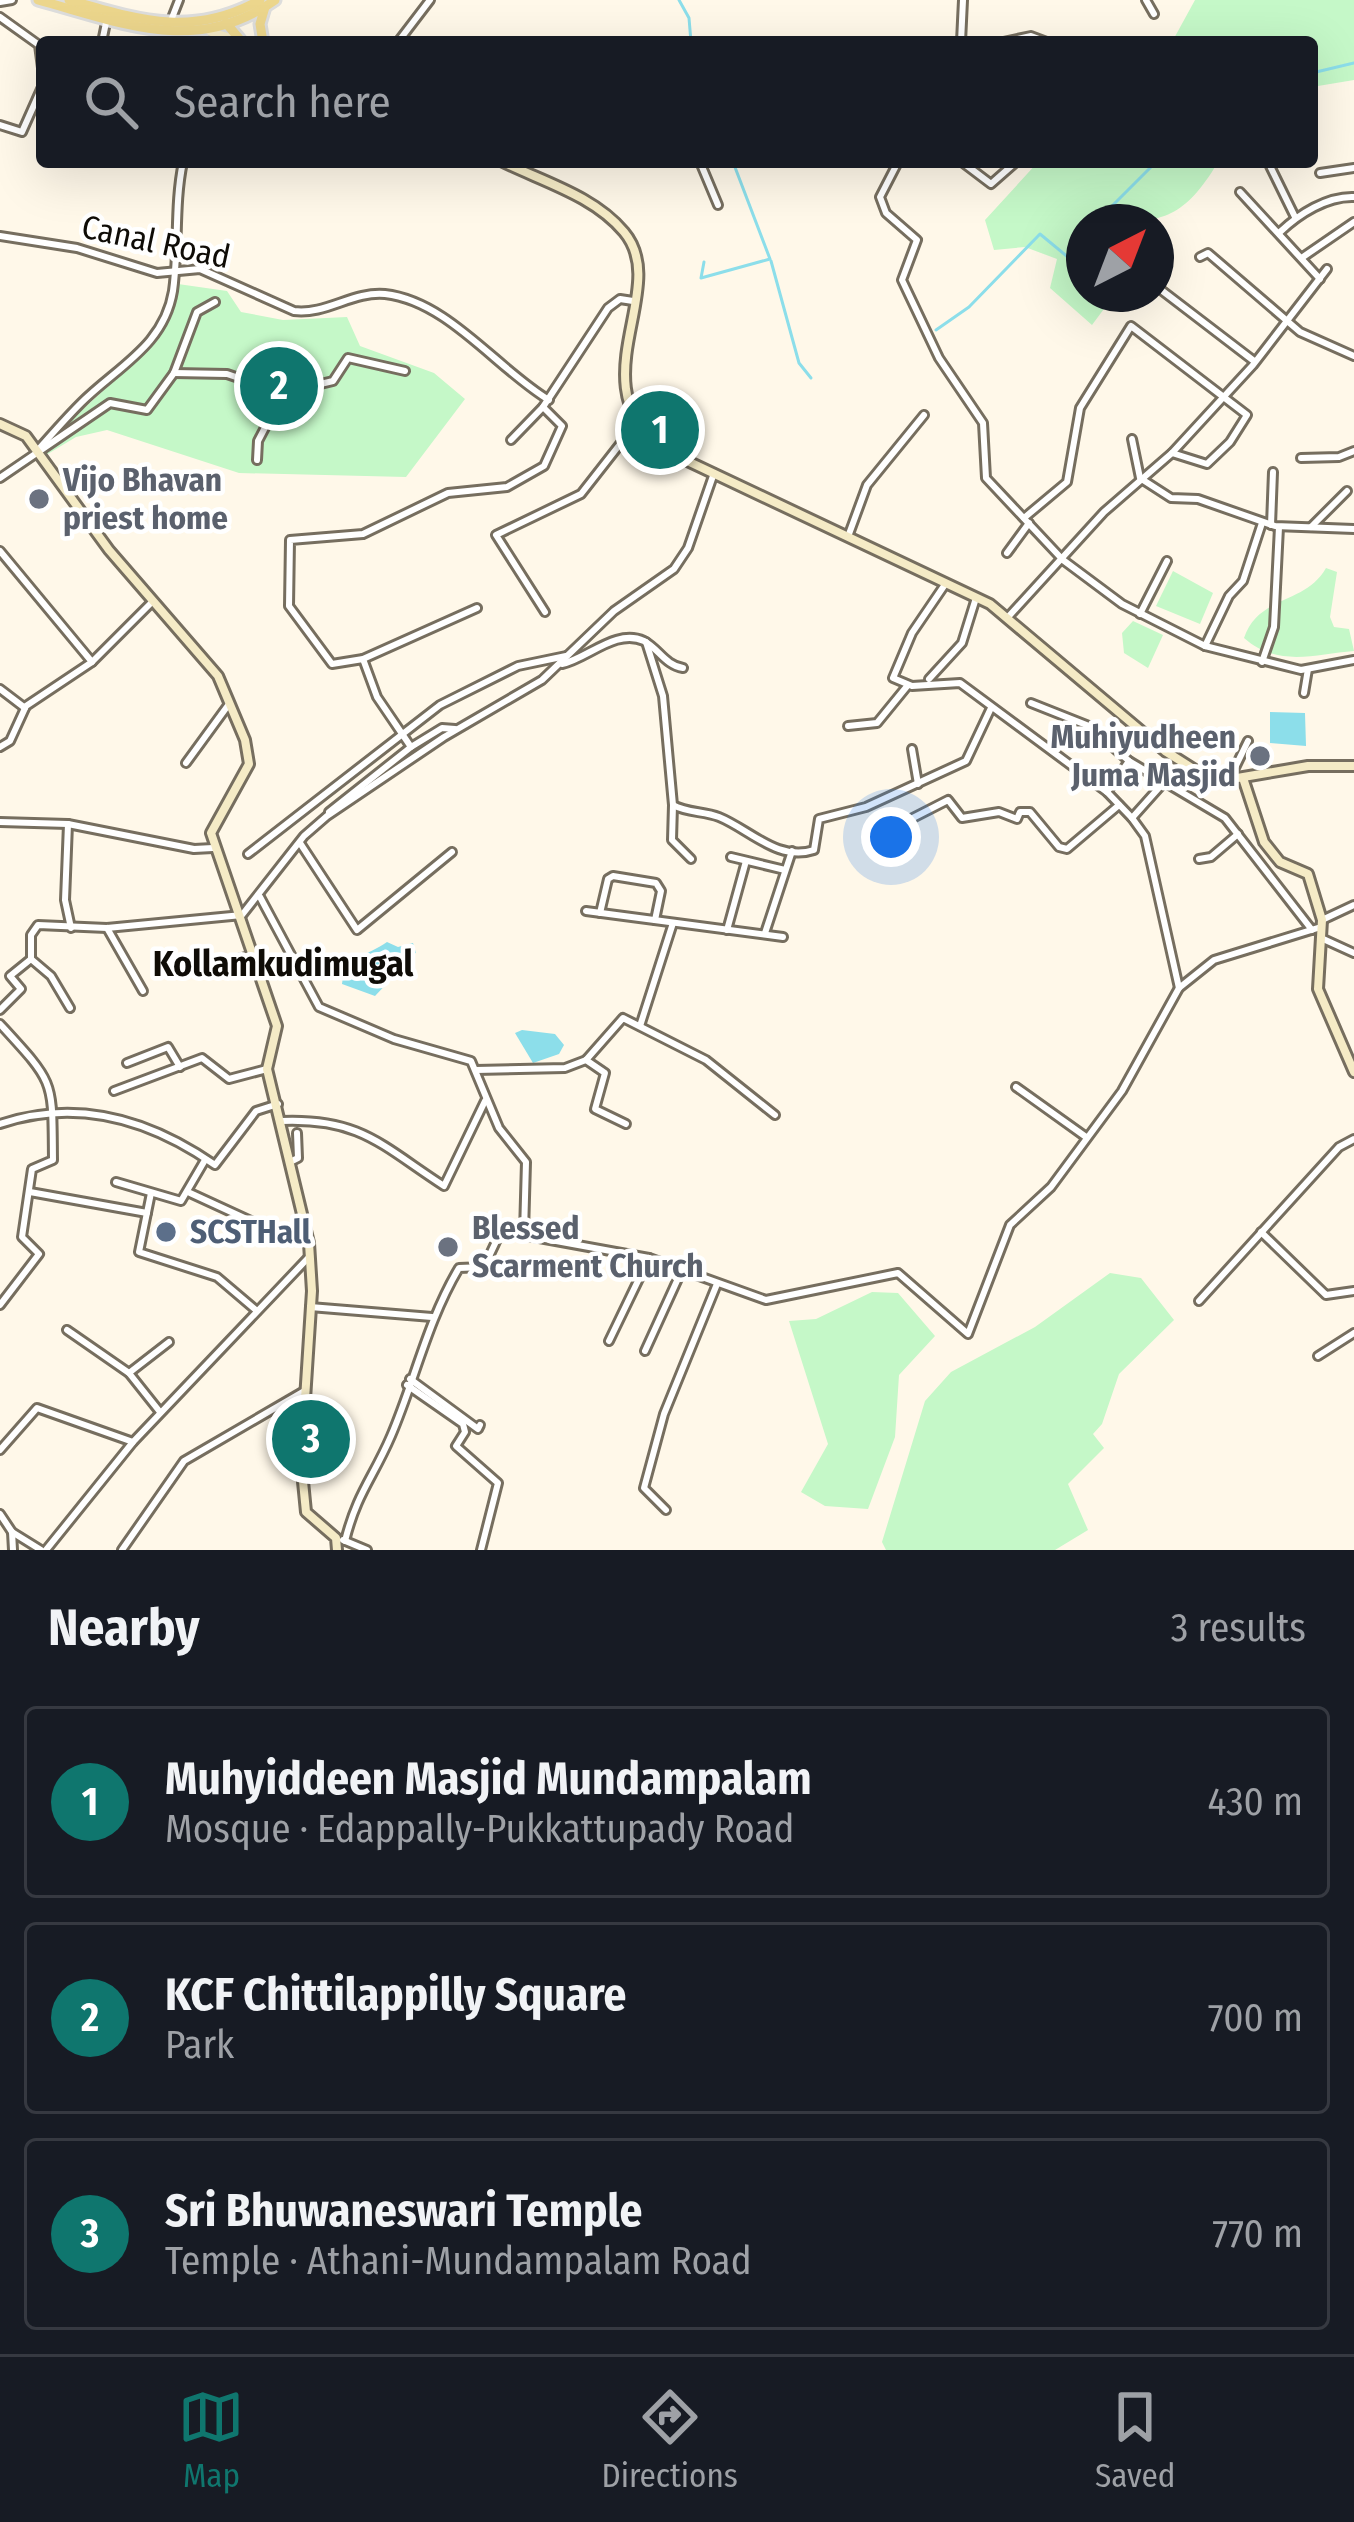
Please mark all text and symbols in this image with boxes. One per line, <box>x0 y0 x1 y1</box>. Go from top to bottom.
search box <box>36 36 1318 168</box>
icon: search <box>78 69 144 135</box>
text: Search here <box>174 75 391 129</box>
north arrow <box>1066 204 1174 312</box>
street label: Canal Road <box>78 207 234 277</box>
pin: 2 <box>240 341 318 431</box>
pin: 1 <box>621 385 699 475</box>
place label: Vijo Bhavan priest home <box>62 460 228 538</box>
marker: Vijo Bhavan priest home <box>26 486 52 512</box>
place label: Muhiyudheen Juma Masjid <box>1050 717 1236 795</box>
marker: Muhiyudheen Juma Masjid <box>1247 743 1273 769</box>
your location <box>861 807 921 867</box>
district label: Kollamkudimugal <box>153 942 413 986</box>
place label: Blessed Scarment Church <box>472 1208 704 1286</box>
place label: SCSTHall <box>190 1212 312 1252</box>
marker: SCSTHall <box>153 1219 179 1245</box>
marker: Blessed Scarment Church <box>435 1234 461 1260</box>
pin: 3 <box>272 1394 350 1484</box>
text: Nearby <box>48 1597 200 1659</box>
text: 3 results <box>1171 1605 1306 1651</box>
text: Muhyiddeen Masjid Mundampalam <box>165 1752 812 1806</box>
text: 1 <box>82 1779 98 1825</box>
text: 430 m <box>1208 1779 1303 1825</box>
text: Mosque · Edappally-Pukkattupady Road <box>165 1806 795 1852</box>
text: KCF Chittilappilly Square <box>165 1968 626 2022</box>
text: 2 <box>81 1995 99 2041</box>
text: 700 m <box>1208 1995 1303 2041</box>
text: Park <box>165 2022 234 2068</box>
text: Sri Bhuwaneswari Temple <box>165 2184 642 2238</box>
text: 3 <box>81 2211 99 2257</box>
text: 770 m <box>1212 2211 1303 2257</box>
text: Temple · Athani-Mundampalam Road <box>165 2238 752 2284</box>
tab: Map <box>178 2384 244 2496</box>
tab: Directions <box>601 2384 738 2496</box>
tab: Saved <box>1095 2384 1175 2496</box>

